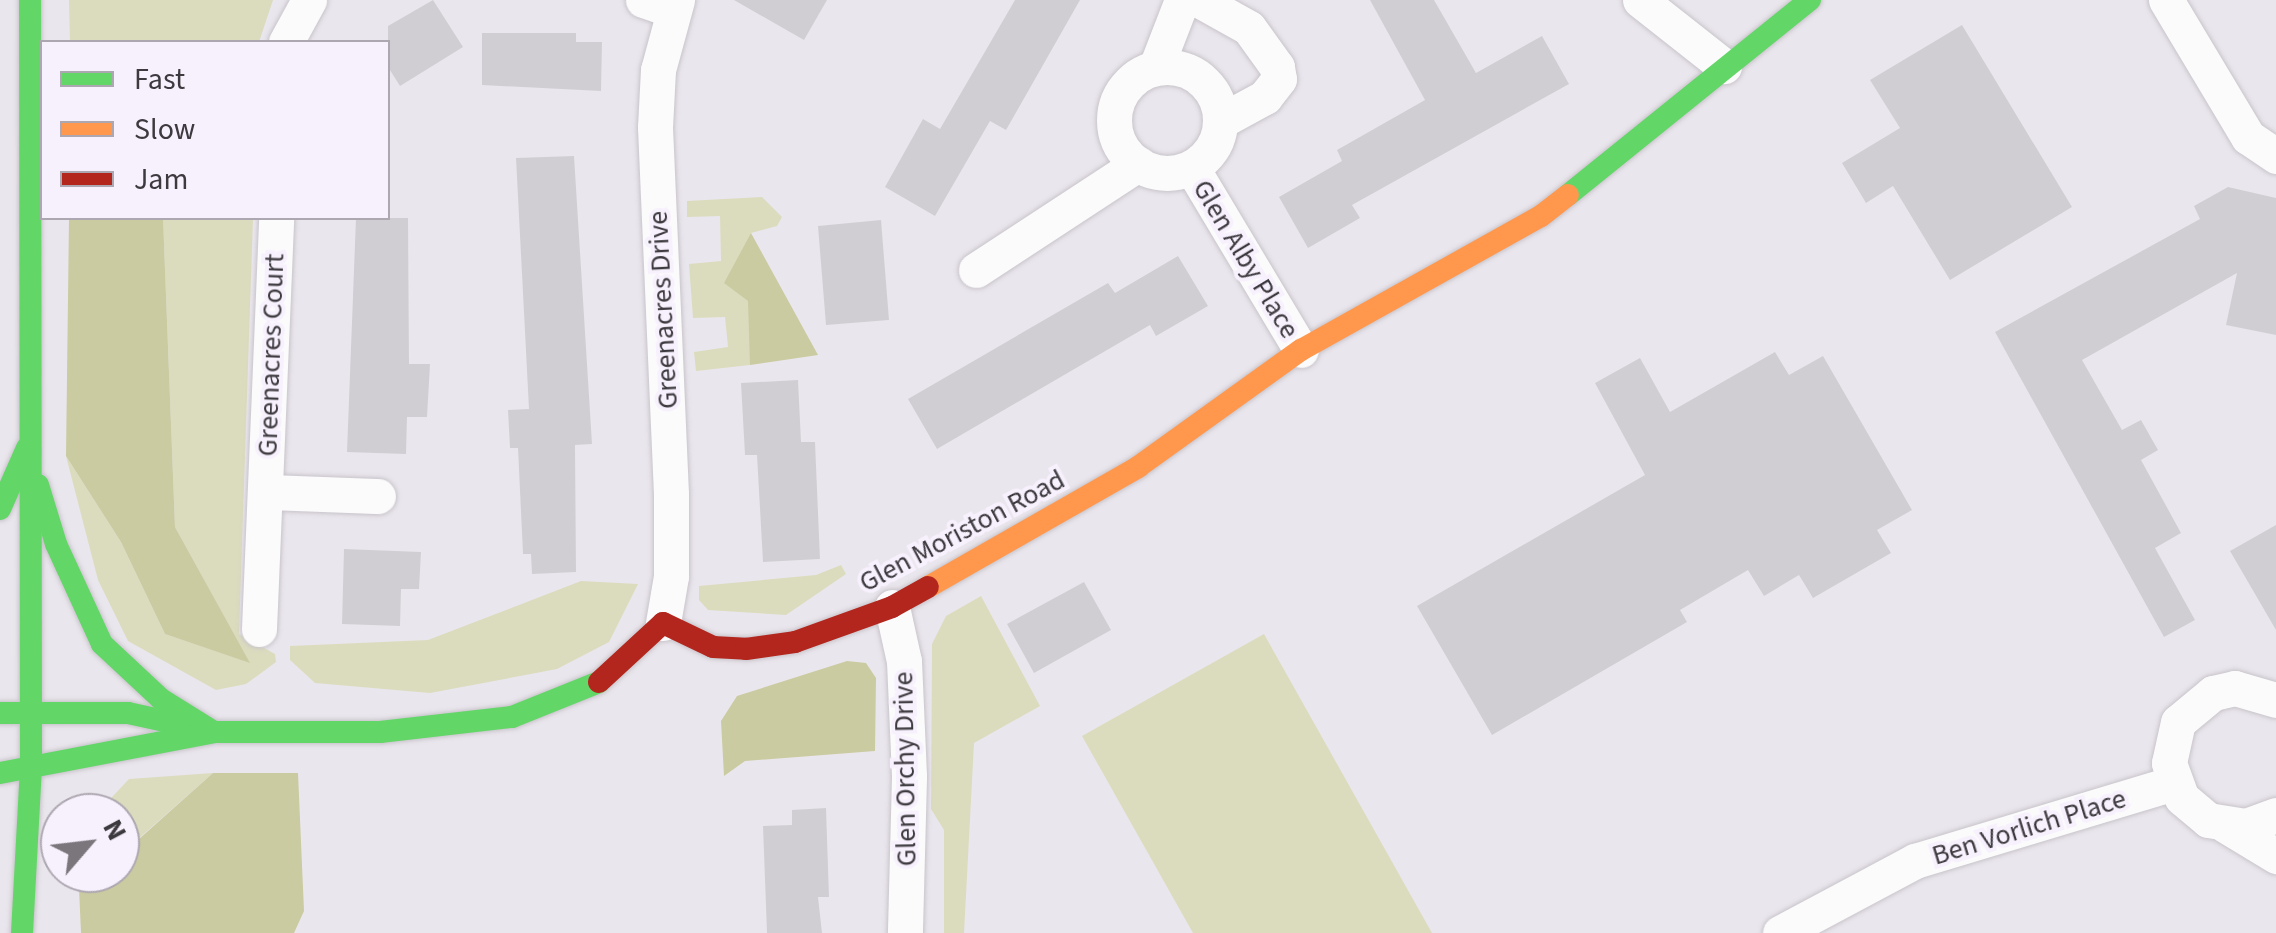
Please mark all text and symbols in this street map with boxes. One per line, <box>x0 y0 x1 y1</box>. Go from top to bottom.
legend <box>40 40 390 220</box>
text: Fast <box>134 58 185 101</box>
text: Slow <box>134 108 195 151</box>
text: Jam <box>134 158 188 201</box>
street label: Glen Alby Place <box>1186 174 1306 344</box>
street label: Greenacres Drive <box>641 210 685 410</box>
street label: Greenacres Court <box>251 253 291 457</box>
street label: Glen Moriston Road <box>854 463 1070 599</box>
street label: Glen Orchy Drive <box>887 671 923 867</box>
street label: Ben Vorlich Place <box>1928 782 2130 872</box>
north arrow <box>40 793 140 893</box>
text: N <box>93 812 137 847</box>

